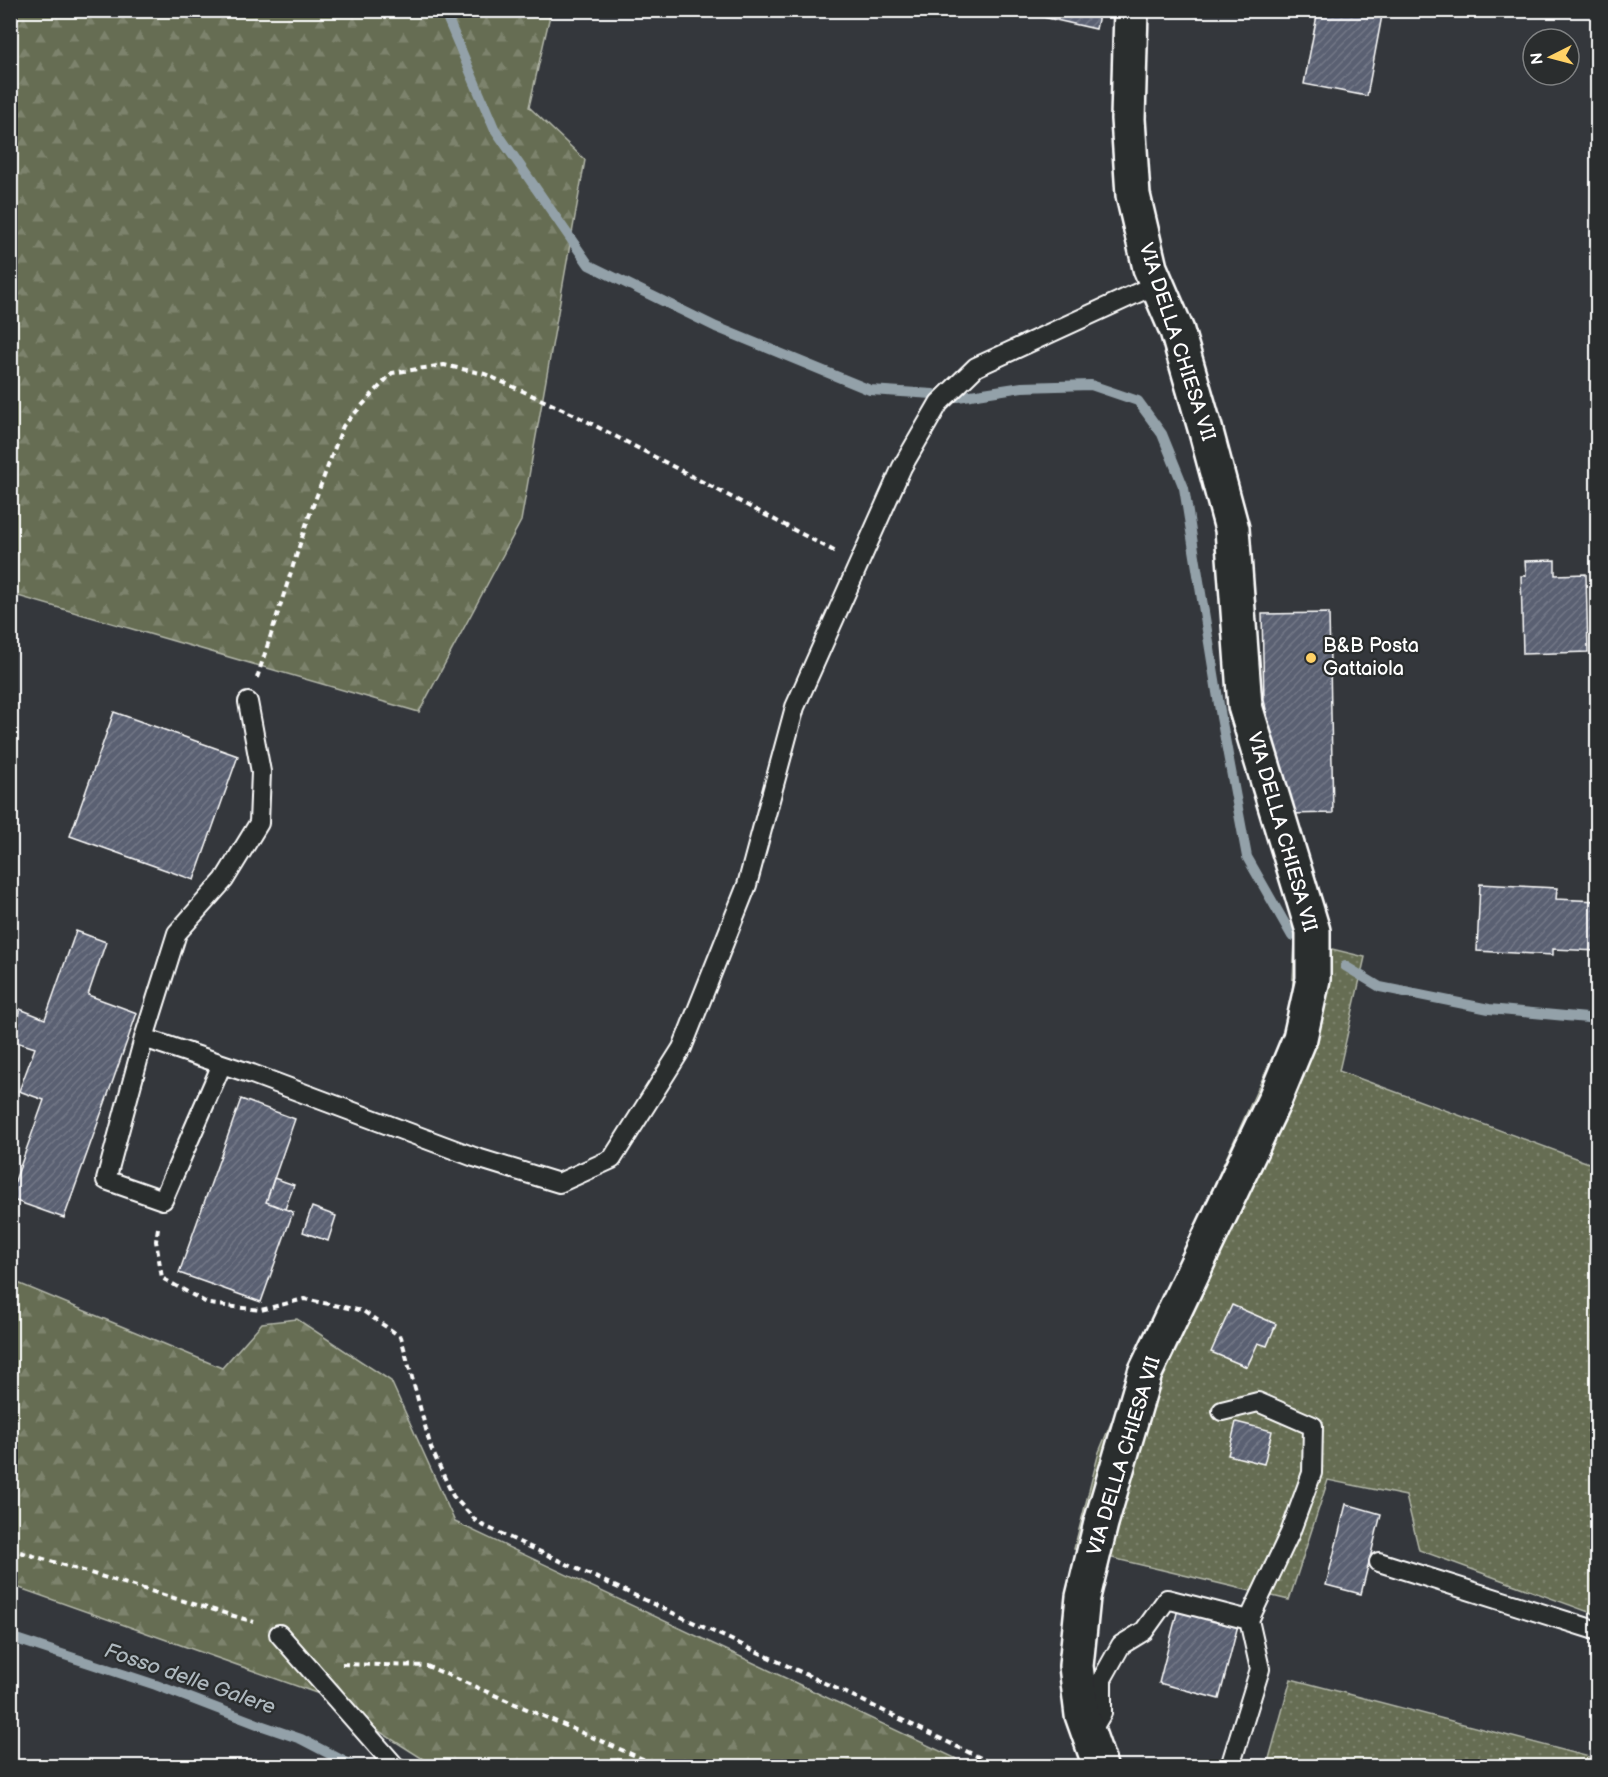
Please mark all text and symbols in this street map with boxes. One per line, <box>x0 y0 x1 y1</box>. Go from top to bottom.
north arrow <box>1521 27 1581 87</box>
text: N <box>1527 51 1548 65</box>
street label: VIA DELLA CHIESA VII <box>1134 240 1220 444</box>
place label: B&B Posta Gattaiola <box>1323 634 1419 681</box>
marker: B&B Posta Gattaiola <box>1304 651 1318 665</box>
street label: VIA DELLA CHIESA VII <box>1242 729 1322 935</box>
street label: VIA DELLA CHIESA VII <box>1082 1354 1166 1558</box>
water label: Fosso delle Galere <box>101 1638 279 1720</box>

